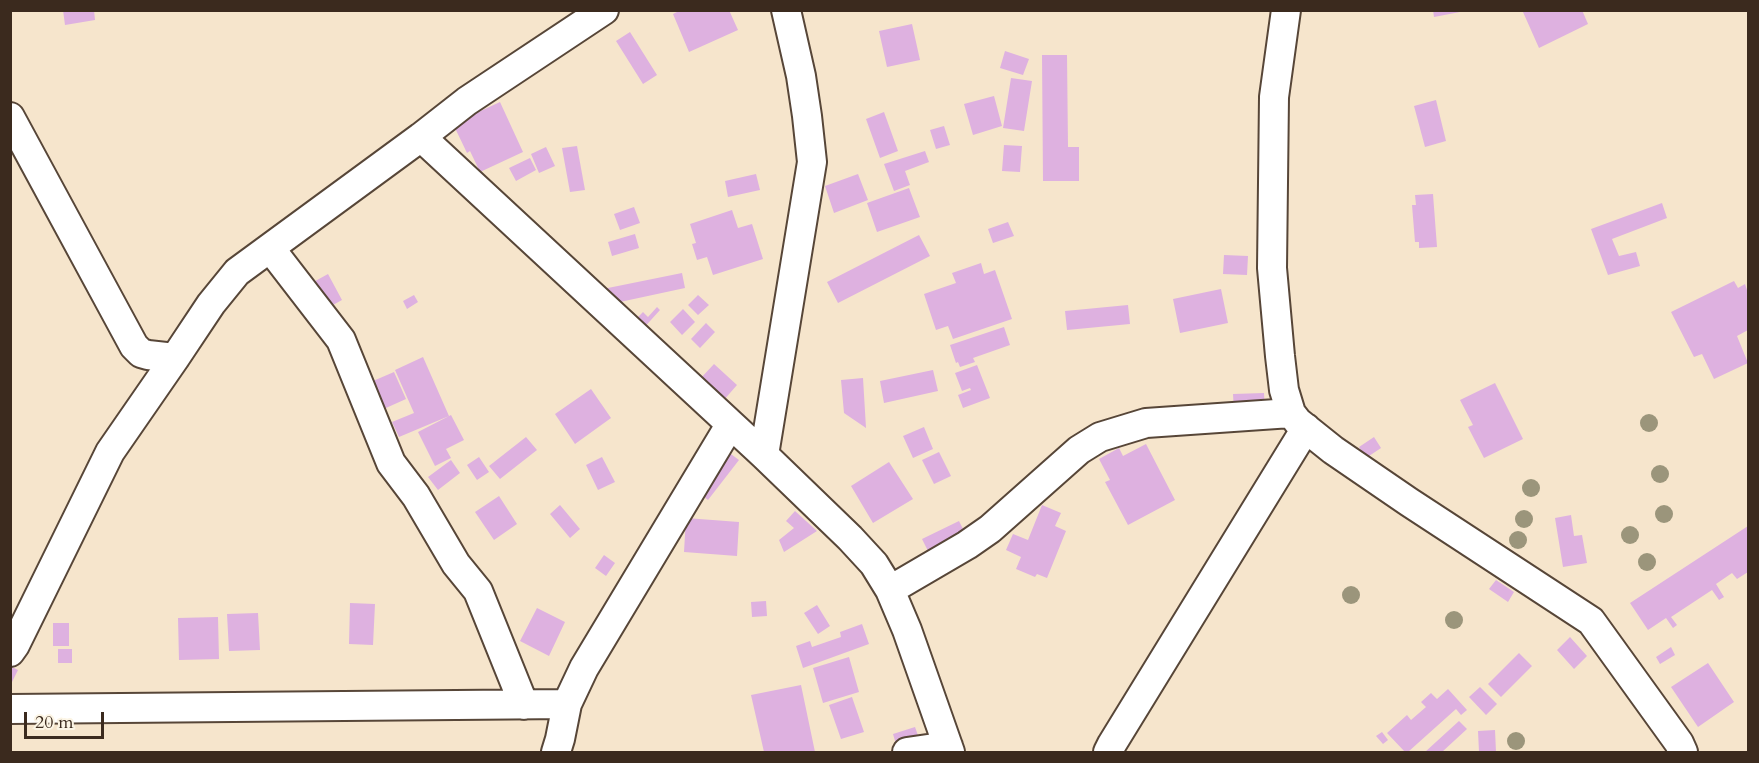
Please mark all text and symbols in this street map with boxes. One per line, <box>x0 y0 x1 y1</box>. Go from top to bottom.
scale bar <box>27 700 106 738</box>
text: 20 m <box>35 710 74 735</box>

